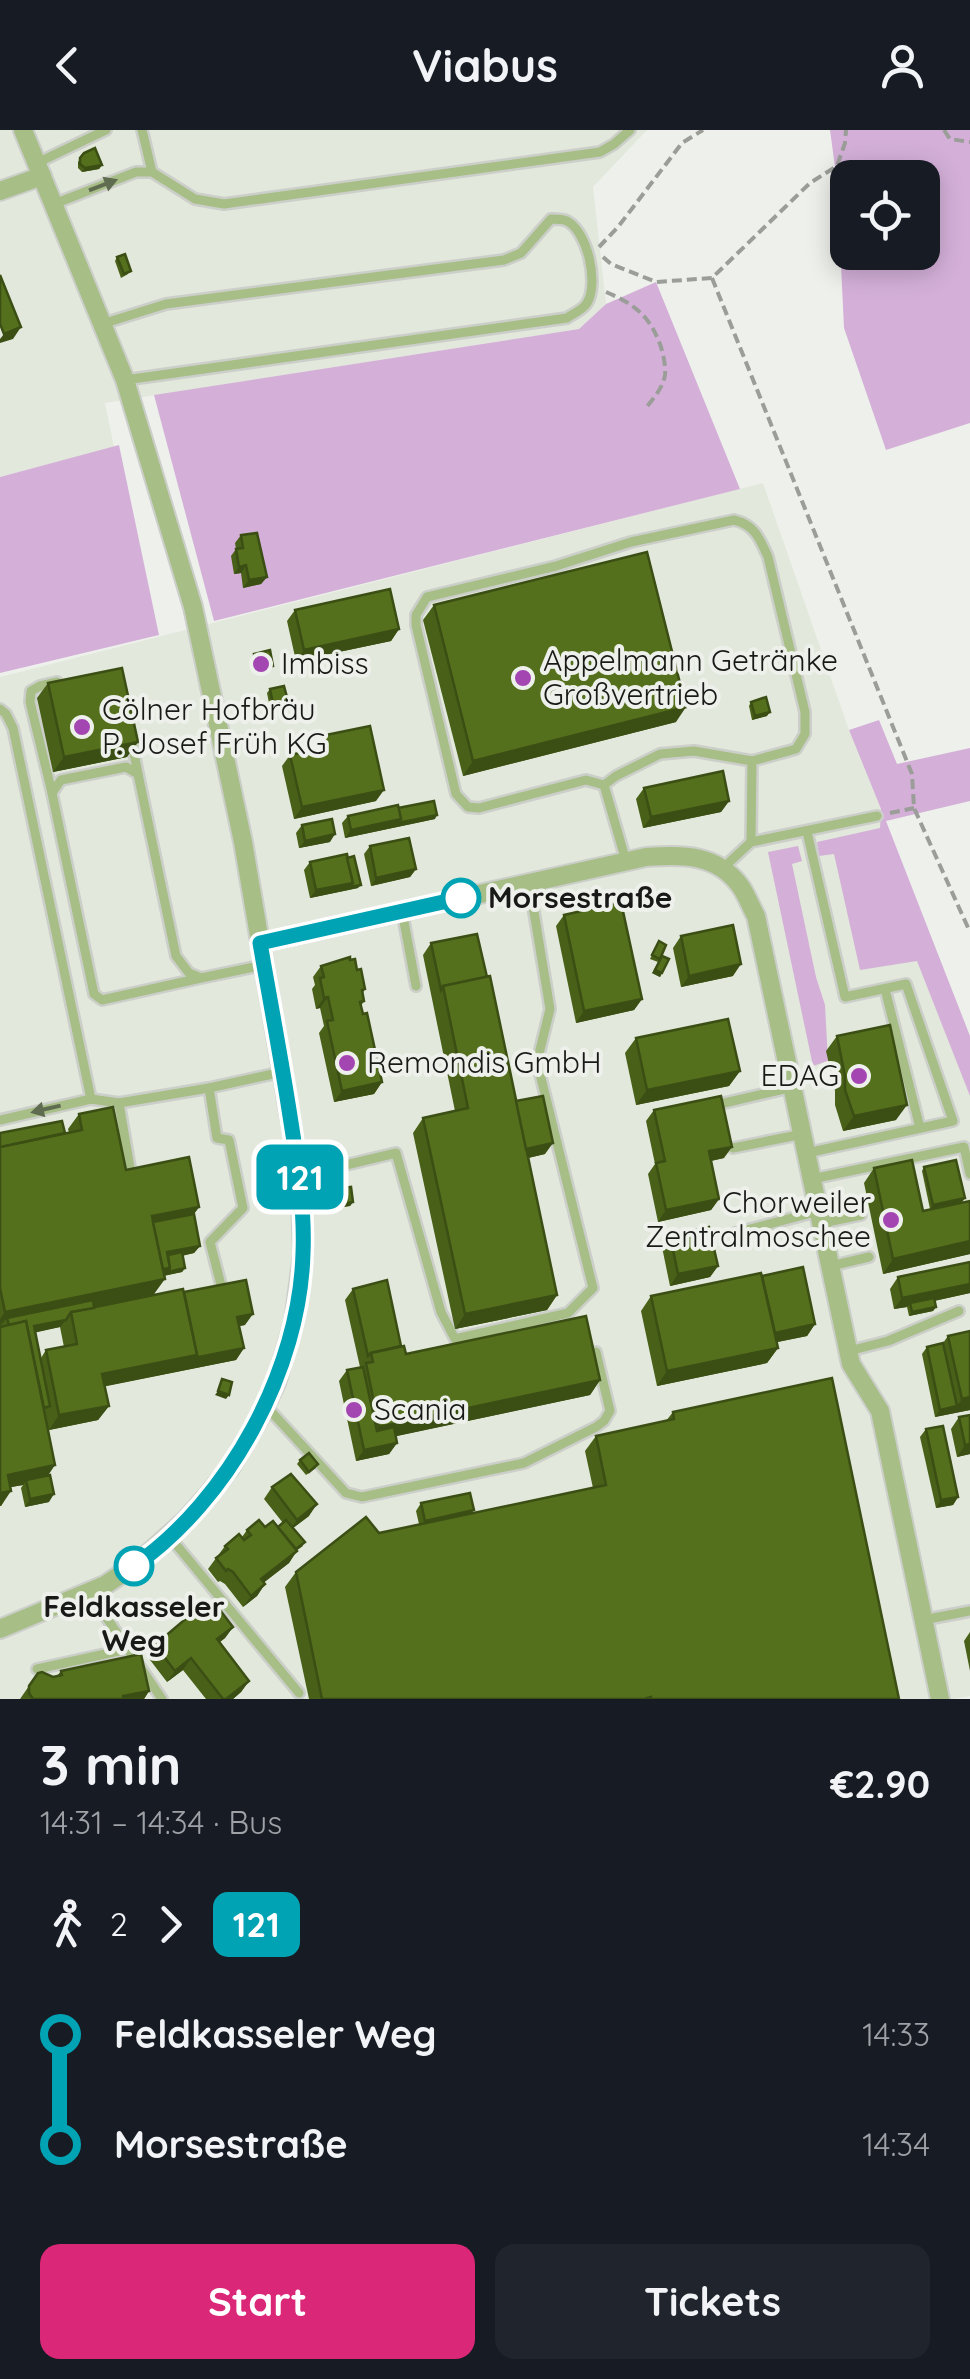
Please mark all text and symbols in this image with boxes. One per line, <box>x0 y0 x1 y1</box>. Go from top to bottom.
text: Viabus <box>412 37 558 93</box>
icon: back <box>40 38 95 93</box>
icon: person <box>875 38 930 93</box>
map controls <box>830 160 940 270</box>
button: locate <box>830 160 940 270</box>
one-way arrow <box>88 177 118 192</box>
place label: Appelmann Getränke Großvertrieb <box>543 641 838 713</box>
place label: Imbiss <box>281 644 369 682</box>
marker: Imbiss <box>250 653 272 675</box>
marker: Appelmann Getränke Großvertrieb <box>512 667 534 689</box>
place label: Cölner Hofbräu P. Josef Früh KG <box>102 690 327 762</box>
marker: Cölner Hofbräu P. Josef Früh KG <box>71 716 93 738</box>
place label: Morsestraße <box>488 878 672 916</box>
marker: Morsestraße <box>442 879 480 917</box>
place label: Remondis GmbH <box>367 1043 602 1081</box>
marker: Remondis GmbH <box>336 1052 358 1074</box>
place label: EDAG <box>760 1056 839 1094</box>
marker: EDAG <box>848 1065 870 1087</box>
one-way arrow <box>30 1102 61 1118</box>
line badge: 121 <box>242 1144 358 1210</box>
text: 121 <box>276 1155 324 1199</box>
place label: Chorweiler Zentralmoschee <box>645 1183 871 1255</box>
marker: Chorweiler Zentralmoschee <box>880 1209 902 1231</box>
place label: Scania <box>374 1390 467 1428</box>
marker: Scania <box>343 1399 365 1421</box>
marker: Feldkasseler Weg <box>115 1547 153 1585</box>
place label: Feldkasseler Weg <box>43 1587 225 1659</box>
text: 3 min <box>40 1730 181 1799</box>
text: €2.90 <box>830 1760 930 1808</box>
text: 14:31 – 14:34 · Bus <box>40 1802 282 1842</box>
icon: walk <box>40 1897 95 1952</box>
icon: forward <box>143 1897 198 1952</box>
text: 121 <box>233 1902 280 1946</box>
text: 2 <box>110 1904 128 1944</box>
text: Feldkasseler Weg <box>114 2010 437 2058</box>
text: 14:33 <box>862 2014 930 2054</box>
text: Morsestraße <box>114 2120 348 2168</box>
text: 14:34 <box>862 2124 930 2164</box>
button: Start <box>40 2244 475 2359</box>
button: Tickets <box>495 2244 930 2359</box>

